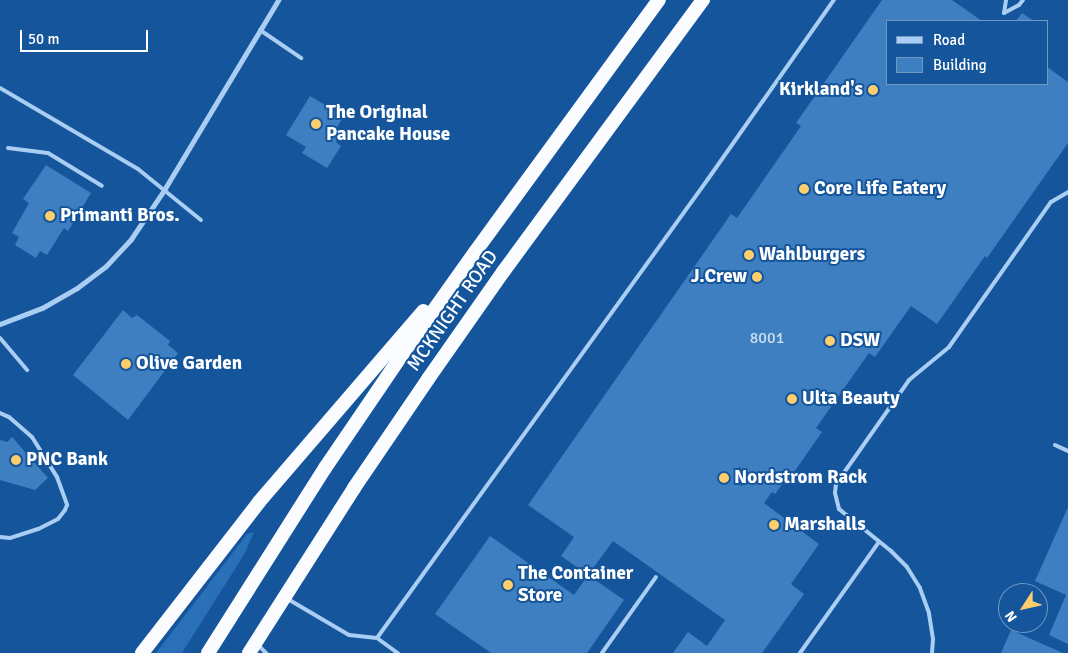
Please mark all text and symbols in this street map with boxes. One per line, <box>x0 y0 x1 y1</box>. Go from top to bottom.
scale bar <box>22 20 150 52</box>
legend <box>886 20 1048 85</box>
text: 50 m <box>28 30 59 48</box>
text: Road <box>933 31 965 49</box>
text: Building <box>933 56 987 74</box>
place label: Kirkland's <box>779 79 863 101</box>
marker: Kirkland's <box>867 84 879 96</box>
place label: The Original Pancake House <box>326 102 450 146</box>
marker: The Original Pancake House <box>310 118 322 130</box>
place label: Core Life Eatery <box>814 178 946 200</box>
marker: Core Life Eatery <box>798 183 810 195</box>
place label: Primanti Bros. <box>60 205 180 227</box>
marker: Primanti Bros. <box>44 210 56 222</box>
place label: Wahlburgers <box>759 244 865 266</box>
street label: MCKNIGHT ROAD <box>403 246 503 376</box>
marker: Wahlburgers <box>743 249 755 261</box>
place label: J.Crew <box>691 266 747 288</box>
marker: J.Crew <box>751 271 763 283</box>
house number: 8001 <box>750 328 784 348</box>
place label: DSW <box>840 330 880 352</box>
marker: DSW <box>824 335 836 347</box>
place label: Olive Garden <box>136 353 242 375</box>
marker: Olive Garden <box>120 358 132 370</box>
place label: Ulta Beauty <box>802 388 900 410</box>
marker: Ulta Beauty <box>786 393 798 405</box>
place label: PNC Bank <box>26 449 108 471</box>
marker: PNC Bank <box>10 454 22 466</box>
place label: Nordstrom Rack <box>734 467 867 489</box>
marker: Nordstrom Rack <box>718 472 730 484</box>
place label: Marshalls <box>784 514 866 536</box>
marker: Marshalls <box>768 519 780 531</box>
place label: The Container Store <box>518 563 633 607</box>
marker: The Container Store <box>502 579 514 591</box>
north arrow <box>998 583 1048 633</box>
text: N <box>1001 607 1021 625</box>

